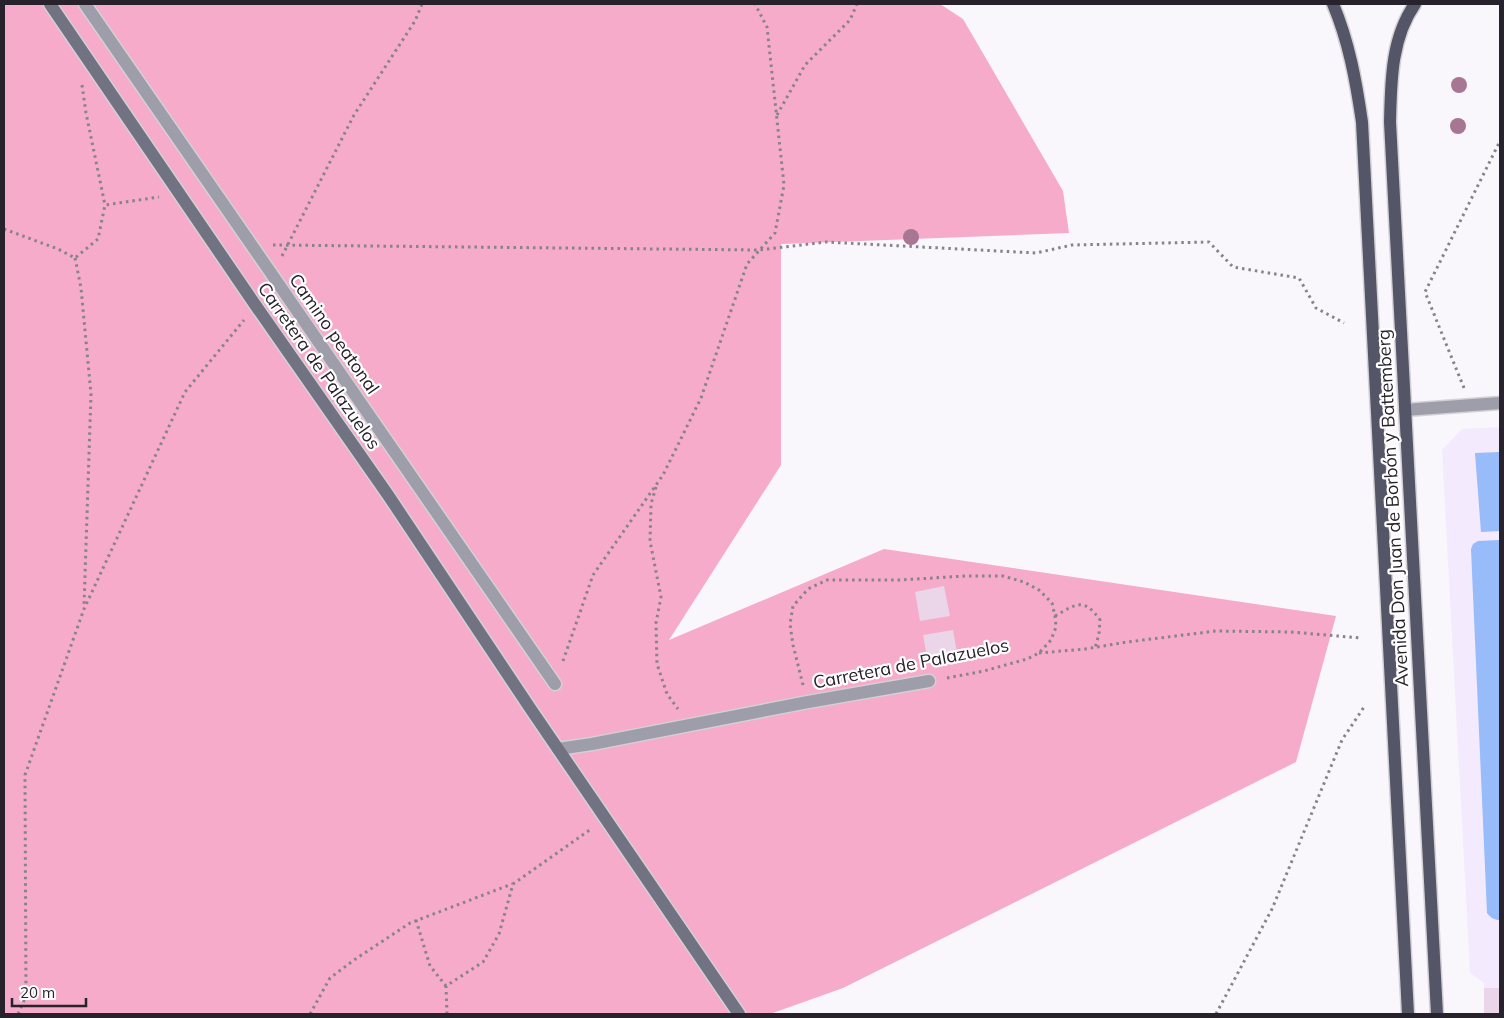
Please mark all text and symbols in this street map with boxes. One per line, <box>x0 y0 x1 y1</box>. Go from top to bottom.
street label: Camino peatonal <box>284 269 385 398</box>
street label: Carretera de Palazuelos <box>253 278 386 454</box>
street label: Avenida Don Juan de Borbón y Battemberg <box>1372 329 1413 687</box>
street label: Carretera de Palazuelos <box>811 633 1011 694</box>
scale bar <box>12 976 86 1008</box>
text: 20 m <box>20 983 55 1002</box>

